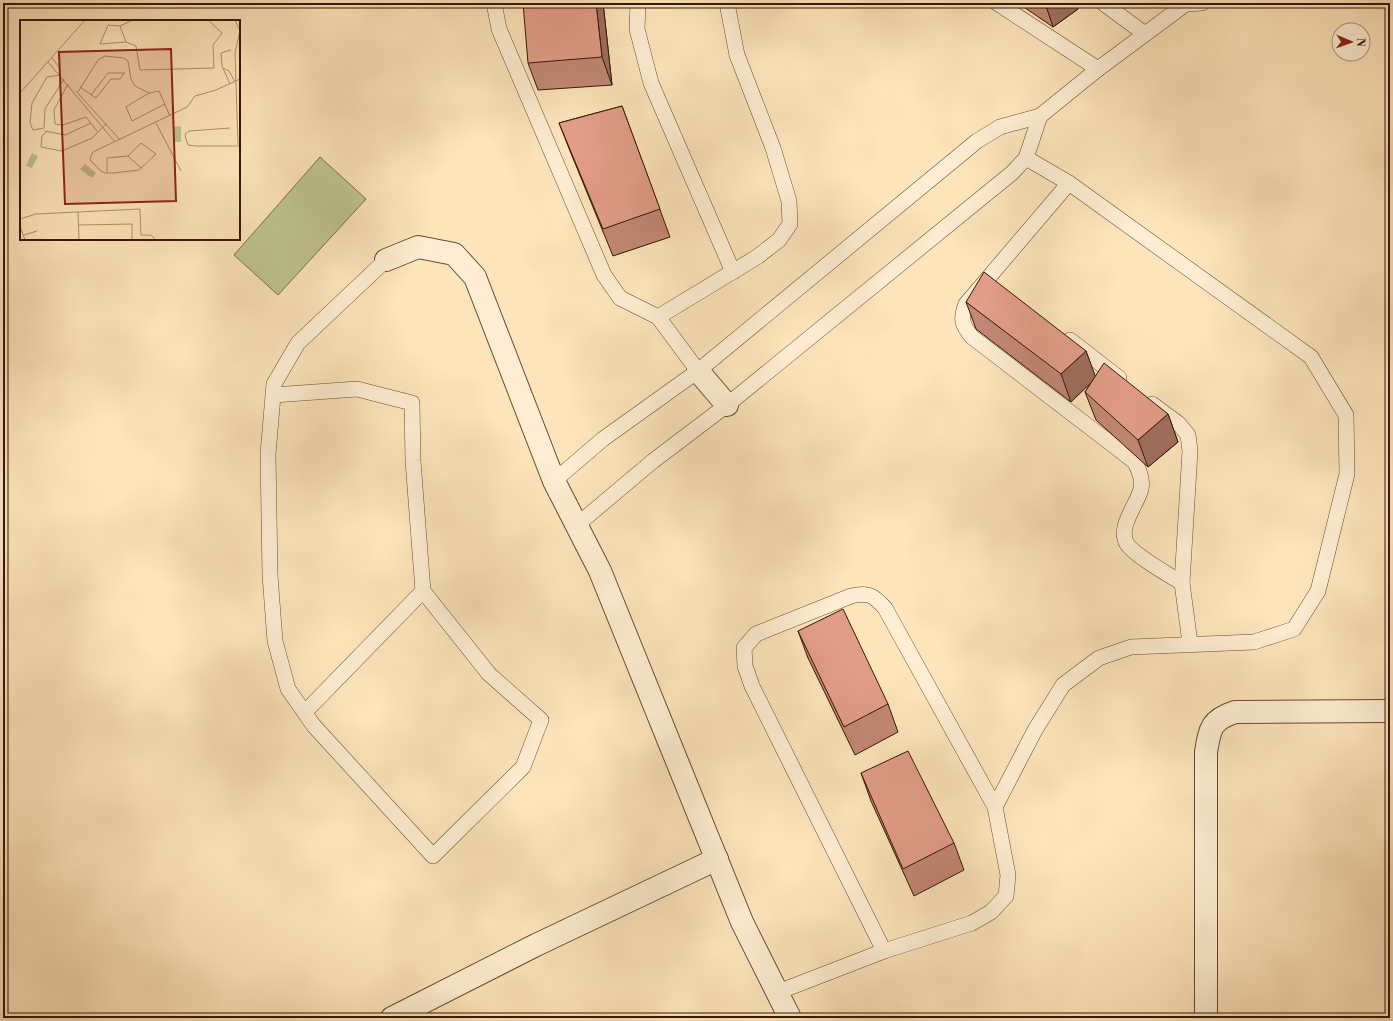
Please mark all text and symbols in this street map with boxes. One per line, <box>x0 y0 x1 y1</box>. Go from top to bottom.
inset map <box>20 20 240 240</box>
north arrow <box>1331 22 1371 62</box>
text: N <box>1353 38 1367 47</box>

